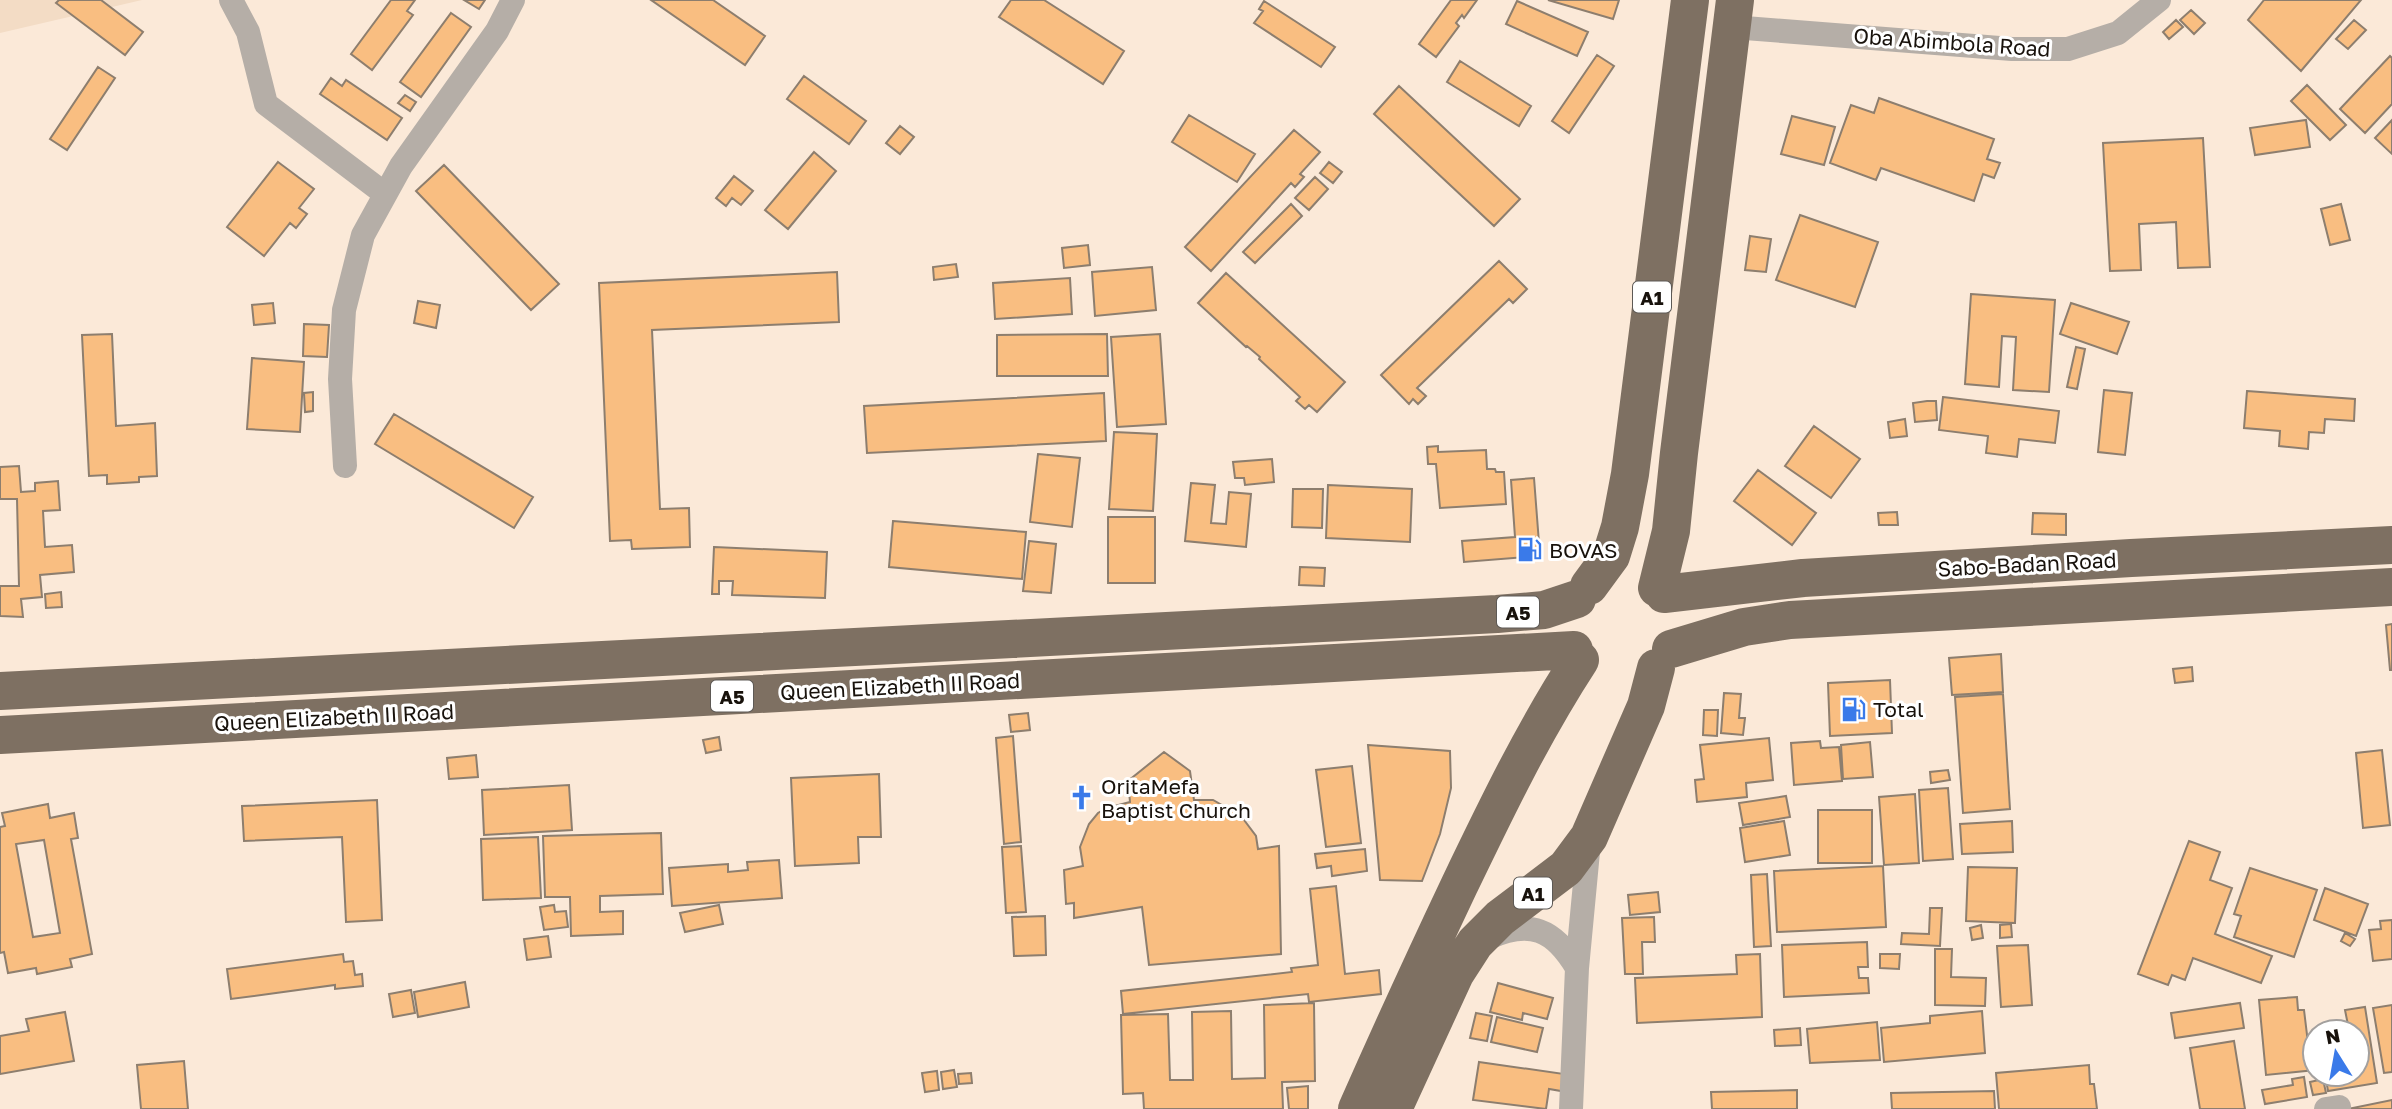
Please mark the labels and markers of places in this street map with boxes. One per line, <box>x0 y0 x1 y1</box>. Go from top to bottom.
fuel station icon: BOVAS <box>1515 536 1543 564</box>
place label: BOVAS <box>1549 537 1618 563</box>
fuel station icon: Total <box>1839 695 1867 723</box>
place label: Total <box>1873 696 1924 722</box>
place label: OritaMefa Baptist Church <box>1101 773 1251 823</box>
church icon: OritaMefa Baptist Church <box>1067 784 1095 812</box>

